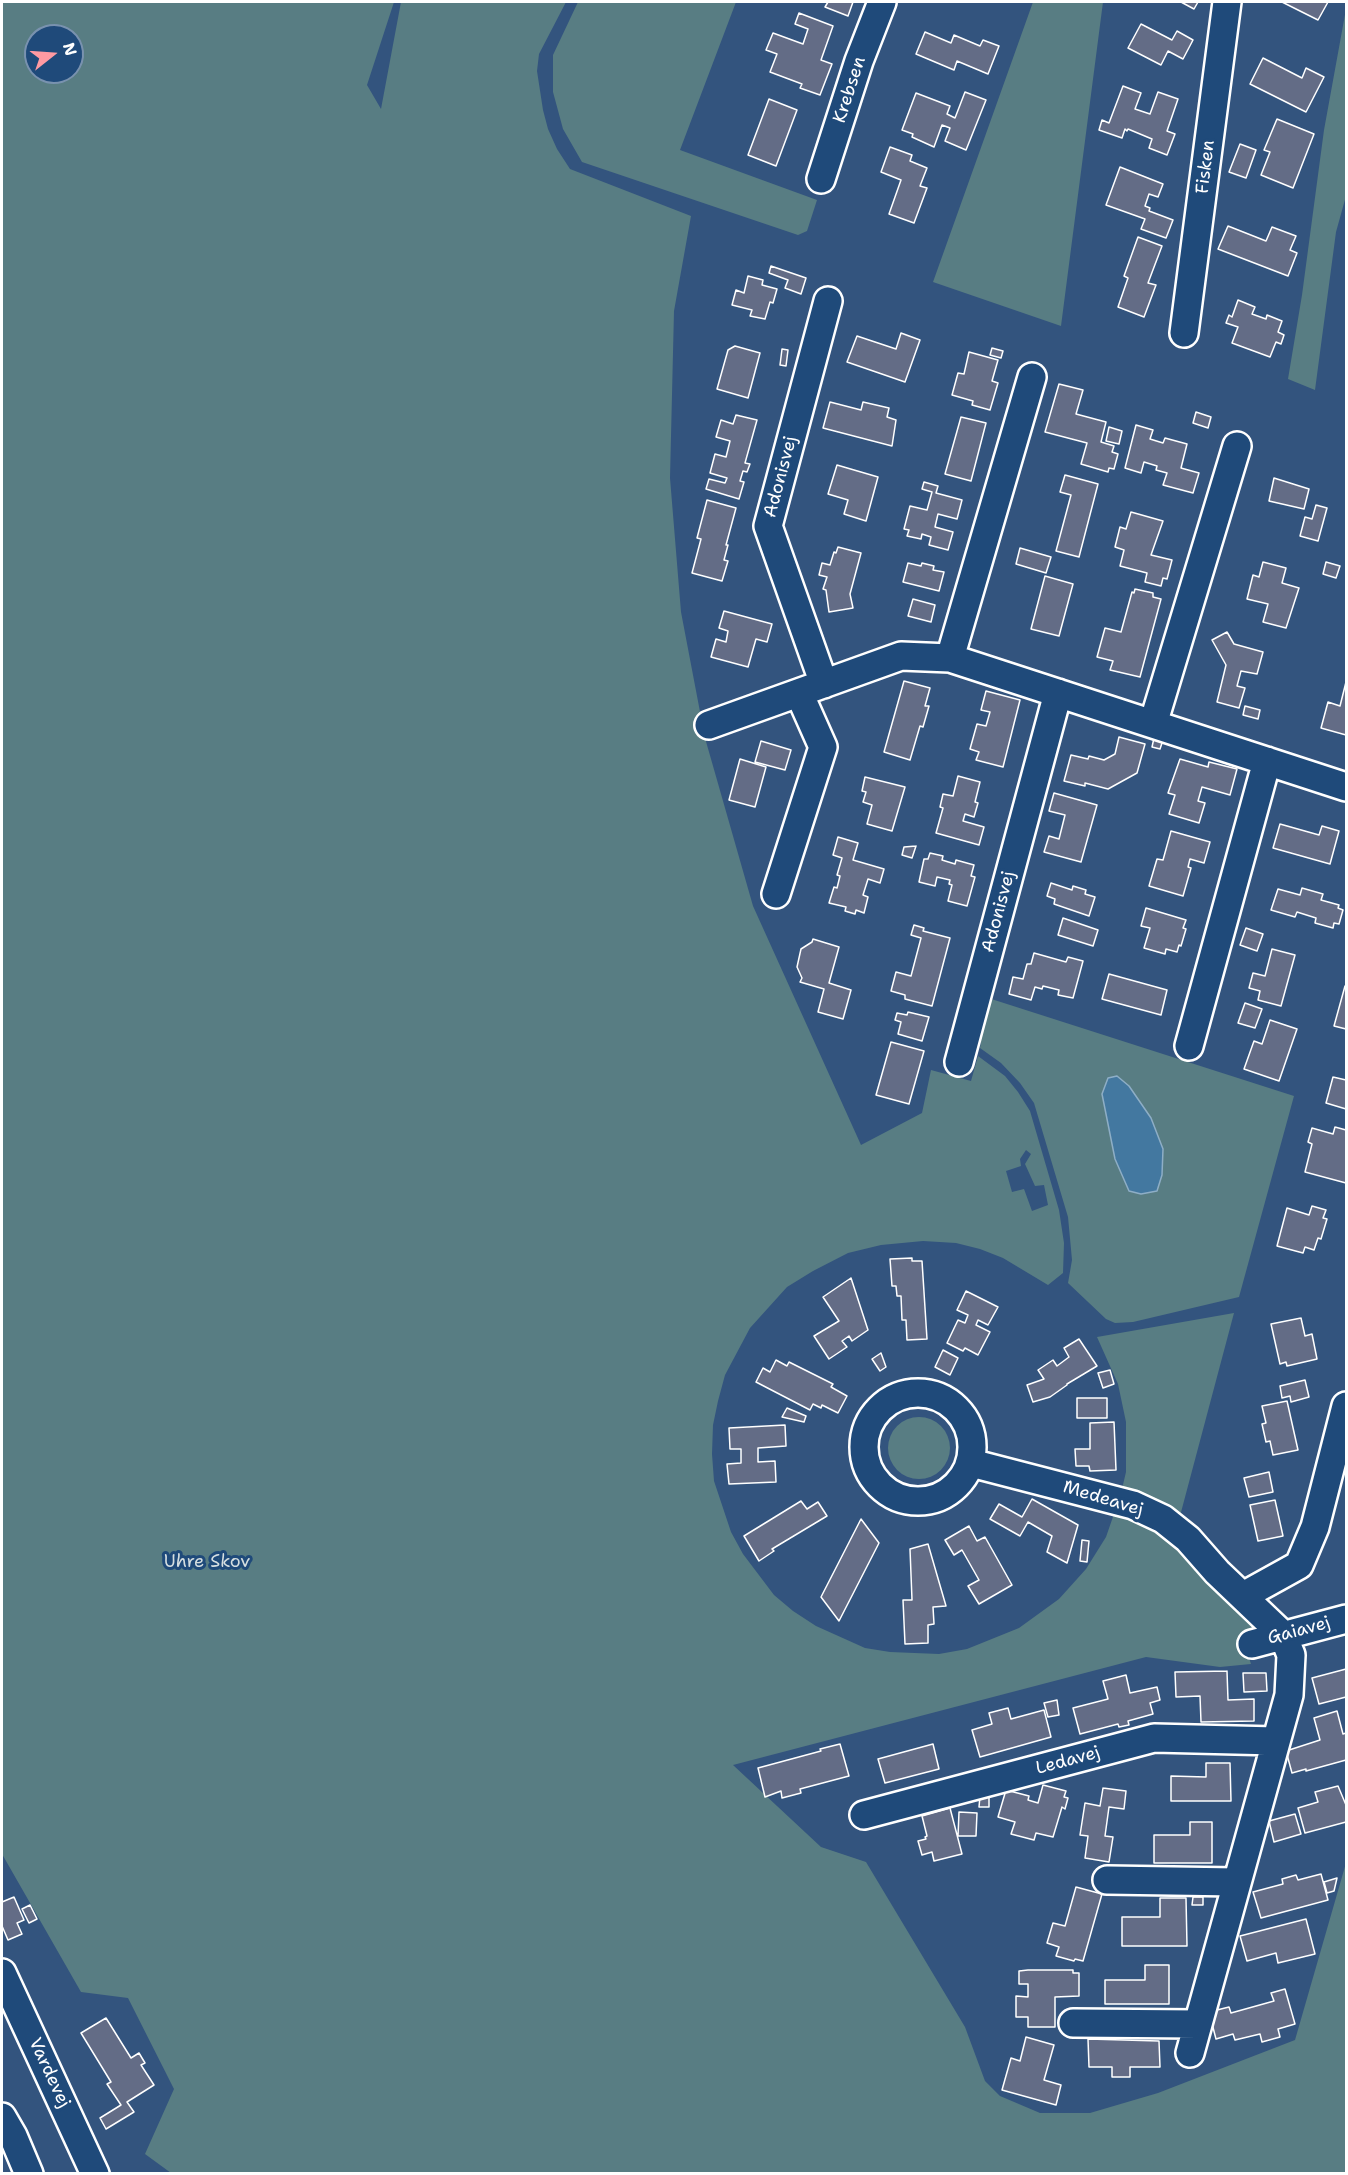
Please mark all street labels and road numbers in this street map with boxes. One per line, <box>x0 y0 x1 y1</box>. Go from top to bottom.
street label: Krebsen <box>829 54 871 126</box>
street label: Fisken <box>1192 139 1220 195</box>
street label: Adonisvej <box>760 434 802 520</box>
street label: Adonisvej <box>978 869 1020 955</box>
street label: Medeavej <box>1060 1477 1146 1521</box>
street label: Gaiavej <box>1265 1612 1333 1650</box>
street label: Ledavej <box>1034 1742 1102 1780</box>
street label: Vardevej <box>23 2035 75 2111</box>

